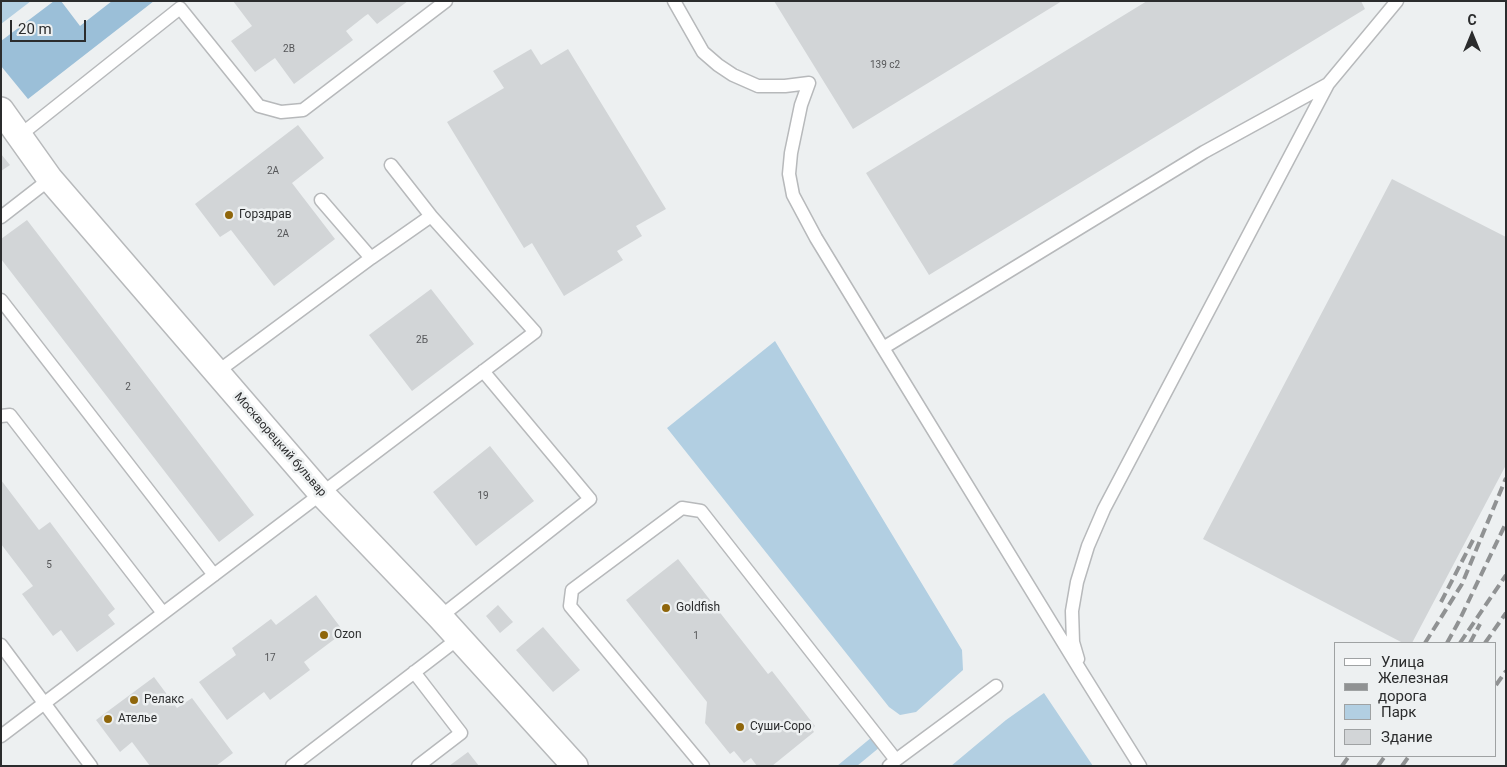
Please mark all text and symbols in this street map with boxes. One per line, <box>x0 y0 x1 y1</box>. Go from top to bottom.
scale bar <box>12 10 89 42</box>
north arrow <box>1447 10 1497 60</box>
text: С <box>1467 12 1477 28</box>
text: 20 m <box>18 20 52 38</box>
house number: 2В <box>283 43 295 55</box>
house number: 139 с2 <box>870 59 900 71</box>
house number: 2А <box>267 165 279 177</box>
place label: Горздрав <box>239 208 292 222</box>
marker: Горздрав <box>223 209 235 221</box>
house number: 2А <box>277 228 289 240</box>
house number: 2Б <box>416 334 428 346</box>
house number: 2 <box>125 381 131 393</box>
street label: Москворецкий бульвар <box>231 390 329 500</box>
house number: 19 <box>477 490 489 502</box>
house number: 5 <box>46 559 52 571</box>
place label: Goldfish <box>676 601 720 615</box>
marker: Goldfish <box>660 602 672 614</box>
place label: Ozon <box>334 628 362 642</box>
marker: Ozon <box>318 629 330 641</box>
house number: 1 <box>693 630 699 642</box>
legend <box>1334 642 1497 757</box>
house number: 17 <box>264 652 276 664</box>
text: Улица <box>1381 653 1424 671</box>
text: Железная дорога <box>1378 669 1449 705</box>
place label: Релакс <box>144 693 184 707</box>
marker: Релакс <box>128 694 140 706</box>
text: Парк <box>1381 703 1416 721</box>
place label: Ателье <box>118 712 157 726</box>
marker: Ателье <box>102 713 114 725</box>
place label: Суши-Соро <box>750 720 812 734</box>
marker: Суши-Соро <box>734 721 746 733</box>
text: Здание <box>1381 728 1432 746</box>

